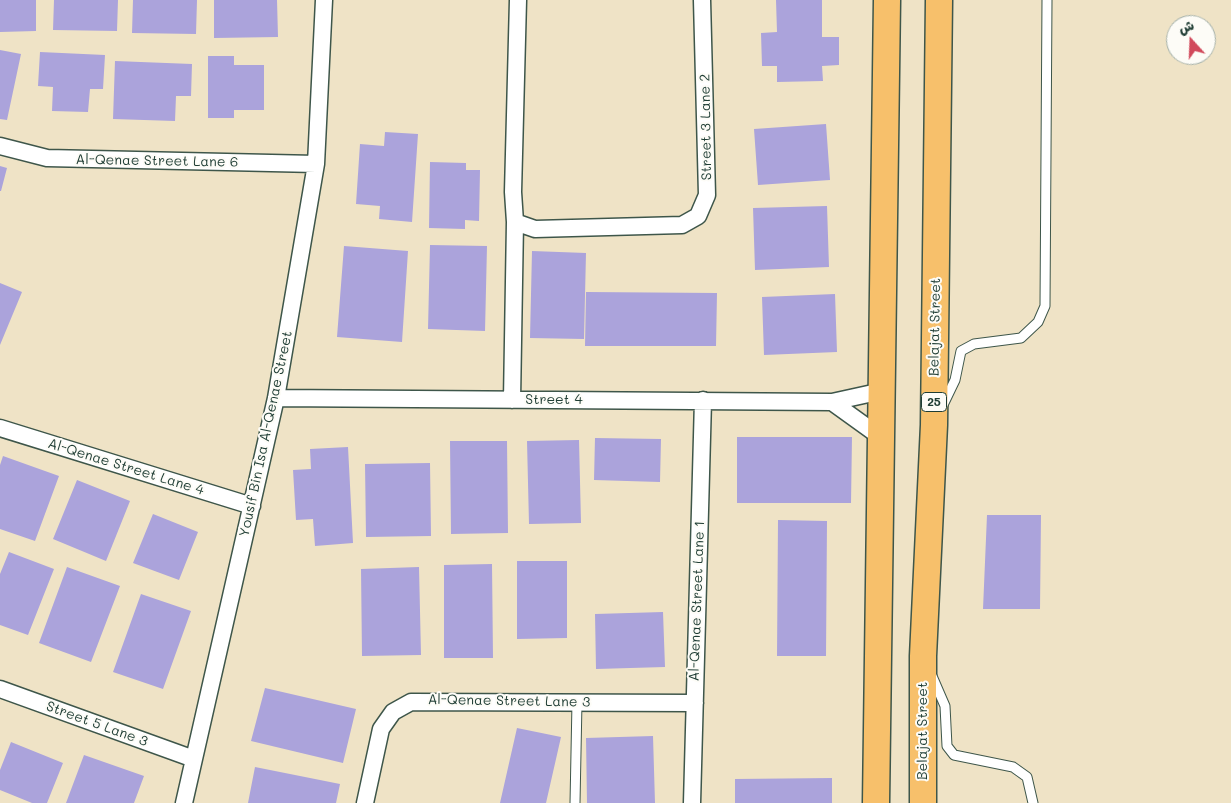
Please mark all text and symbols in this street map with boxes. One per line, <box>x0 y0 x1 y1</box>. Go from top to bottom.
north arrow <box>1166 15 1216 65</box>
text: ش <box>1176 15 1197 38</box>
street label: Street 3 Lane 2 <box>697 74 715 180</box>
street label: Al-Qenae Street Lane 6 <box>75 151 239 171</box>
street label: Belajat Street <box>926 278 944 376</box>
street label: Yousif Bin Isa Al-Qenae Street <box>236 329 296 539</box>
street label: Street 4 <box>525 392 583 408</box>
road number: 25 <box>922 392 946 412</box>
street label: Al-Qenae Street Lane 4 <box>46 435 206 499</box>
street label: Al-Qenae Street Lane 1 <box>686 520 708 682</box>
street label: Belajat Street <box>915 682 931 780</box>
street label: Al-Qenae Street Lane 3 <box>428 691 590 711</box>
street label: Street 5 Lane 3 <box>44 698 150 750</box>

